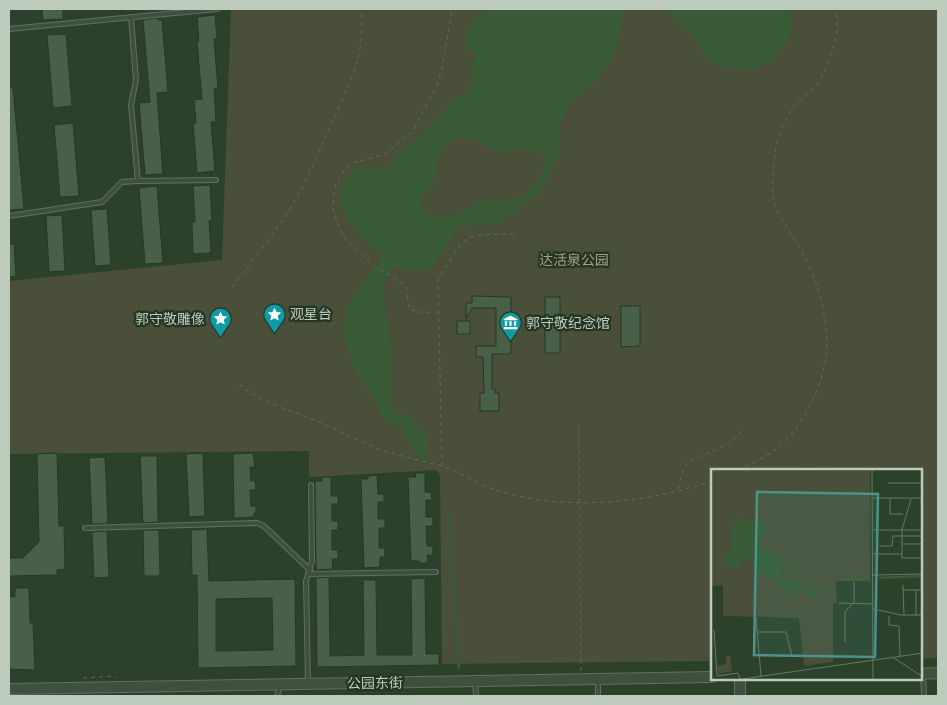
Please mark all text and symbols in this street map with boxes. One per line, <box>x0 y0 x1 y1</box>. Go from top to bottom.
park label: 达活泉公园 <box>539 252 609 269</box>
place icon: 观星台 <box>262 302 286 333</box>
place label: 观星台 <box>290 306 332 323</box>
place icon: 郭守敬雕像 <box>209 307 233 338</box>
place label: 郭守敬雕像 <box>135 311 205 328</box>
museum icon: 郭守敬纪念馆 <box>498 311 522 342</box>
place label: 郭守敬纪念馆 <box>526 315 610 332</box>
inset map <box>711 469 922 680</box>
street label: 公园东街 <box>347 675 403 692</box>

